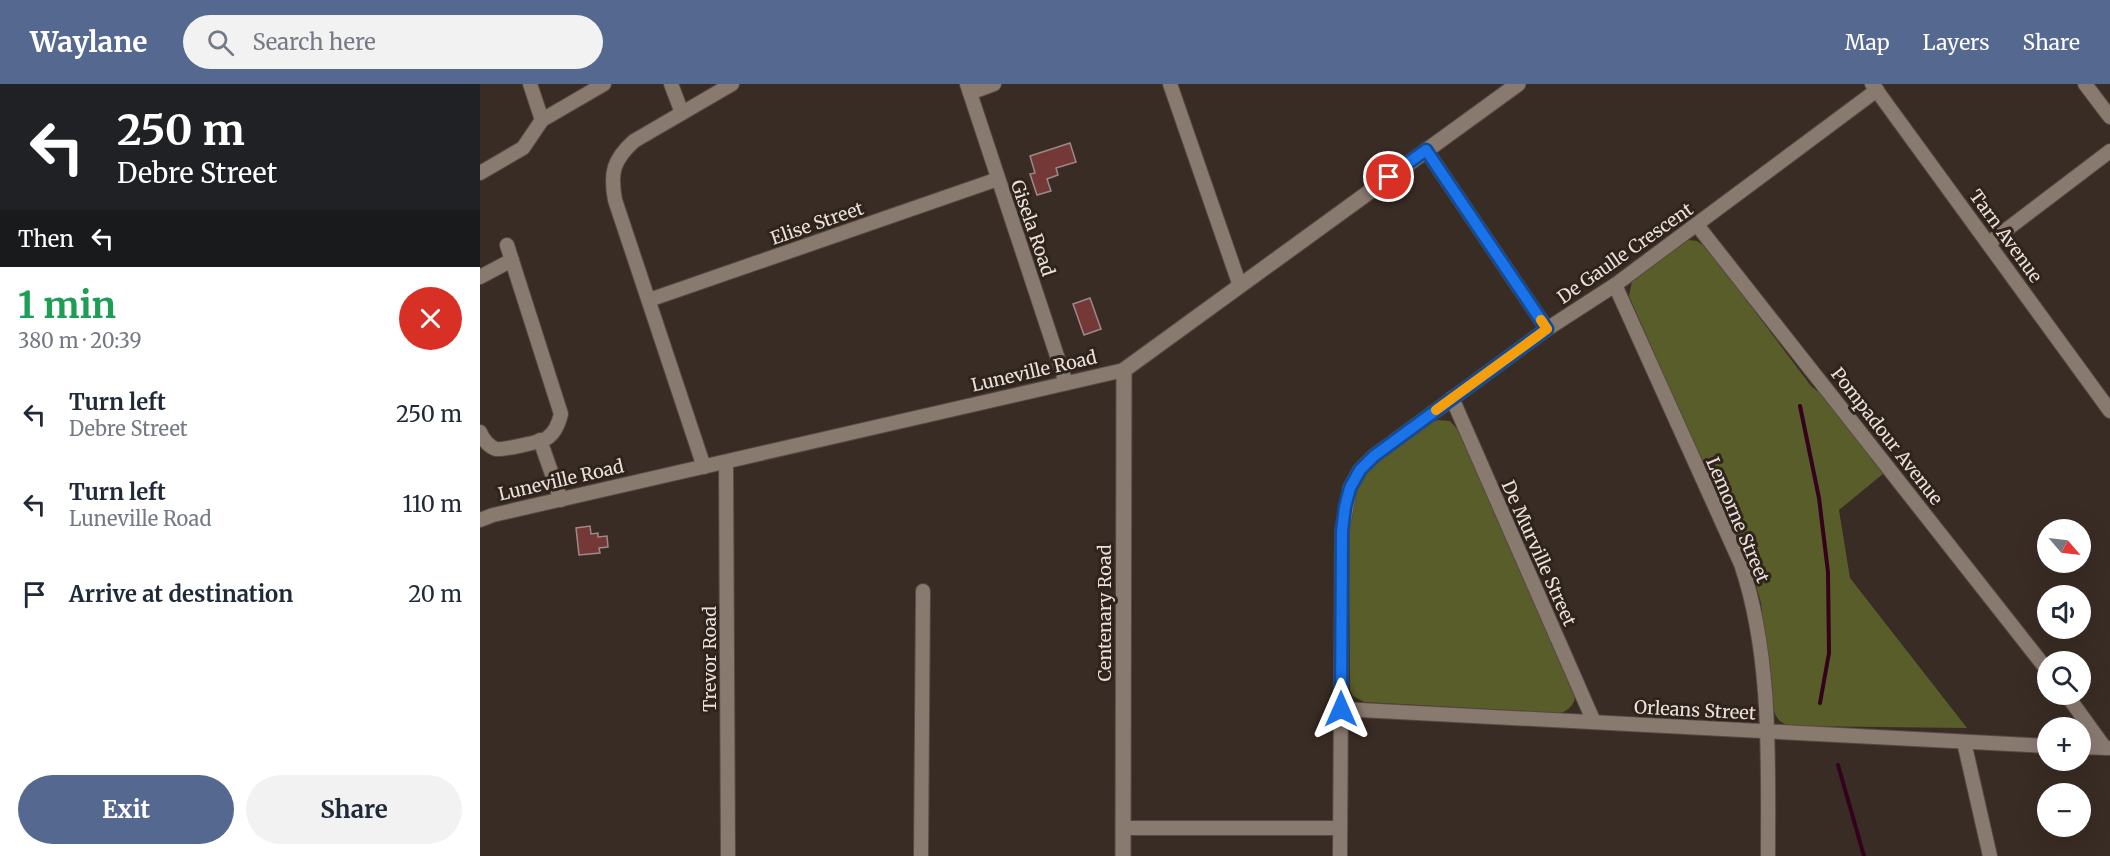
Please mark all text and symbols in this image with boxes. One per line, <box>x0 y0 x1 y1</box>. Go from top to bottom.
search box <box>183 15 603 69</box>
text: Waylane <box>30 24 147 60</box>
icon: search <box>204 26 237 59</box>
text: Search here <box>252 28 376 56</box>
text: Map <box>1845 29 1890 56</box>
text: Layers <box>1923 29 1990 56</box>
text: Share <box>2023 29 2080 56</box>
text: 250 m <box>117 104 245 156</box>
icon: left <box>18 108 96 186</box>
pin <box>1363 151 1414 202</box>
text: Debre Street <box>117 156 277 190</box>
icon: arrive <box>1372 160 1405 193</box>
street label: Gisela Road <box>1006 177 1060 279</box>
street label: Tarn Avenue <box>1965 185 2047 287</box>
street label: Elise Street <box>767 196 867 250</box>
street label: De Gaulle Crescent <box>1553 197 1697 309</box>
icon: left <box>86 222 119 255</box>
text: Then <box>18 225 74 253</box>
text: 1 min <box>18 283 116 328</box>
button: close <box>399 287 462 350</box>
text: 380 m · 20:39 <box>18 328 142 353</box>
street label: Luneville Road <box>969 345 1099 397</box>
street label: Pompadour Avenue <box>1826 363 1948 509</box>
text: Turn left <box>69 388 166 416</box>
icon: left <box>18 398 51 431</box>
text: 250 m <box>396 400 462 428</box>
text: Debre Street <box>69 416 188 441</box>
street label: Luneville Road <box>496 454 626 506</box>
street label: Lemorne Street <box>1701 454 1775 586</box>
street label: De Murville Street <box>1497 477 1581 629</box>
text: Turn left <box>69 478 166 506</box>
icon: left <box>18 488 51 521</box>
text: 110 m <box>403 490 462 518</box>
text: Luneville Road <box>69 506 211 531</box>
north arrow <box>2037 519 2091 573</box>
map controls <box>2037 519 2091 837</box>
street label: Centenary Road <box>1093 544 1116 682</box>
icon: arrive <box>18 578 51 611</box>
text: Arrive at destination <box>69 580 293 608</box>
text: 20 m <box>408 580 462 608</box>
button: sound <box>2037 585 2091 639</box>
street label: Trevor Road <box>698 606 721 712</box>
button: search <box>2037 651 2091 705</box>
position arrow <box>1309 677 1373 741</box>
street label: Orleans Street <box>1634 695 1756 725</box>
button: + <box>2037 717 2091 771</box>
button: Exit <box>18 775 234 844</box>
button: Share <box>246 775 462 844</box>
button: − <box>2037 783 2091 837</box>

